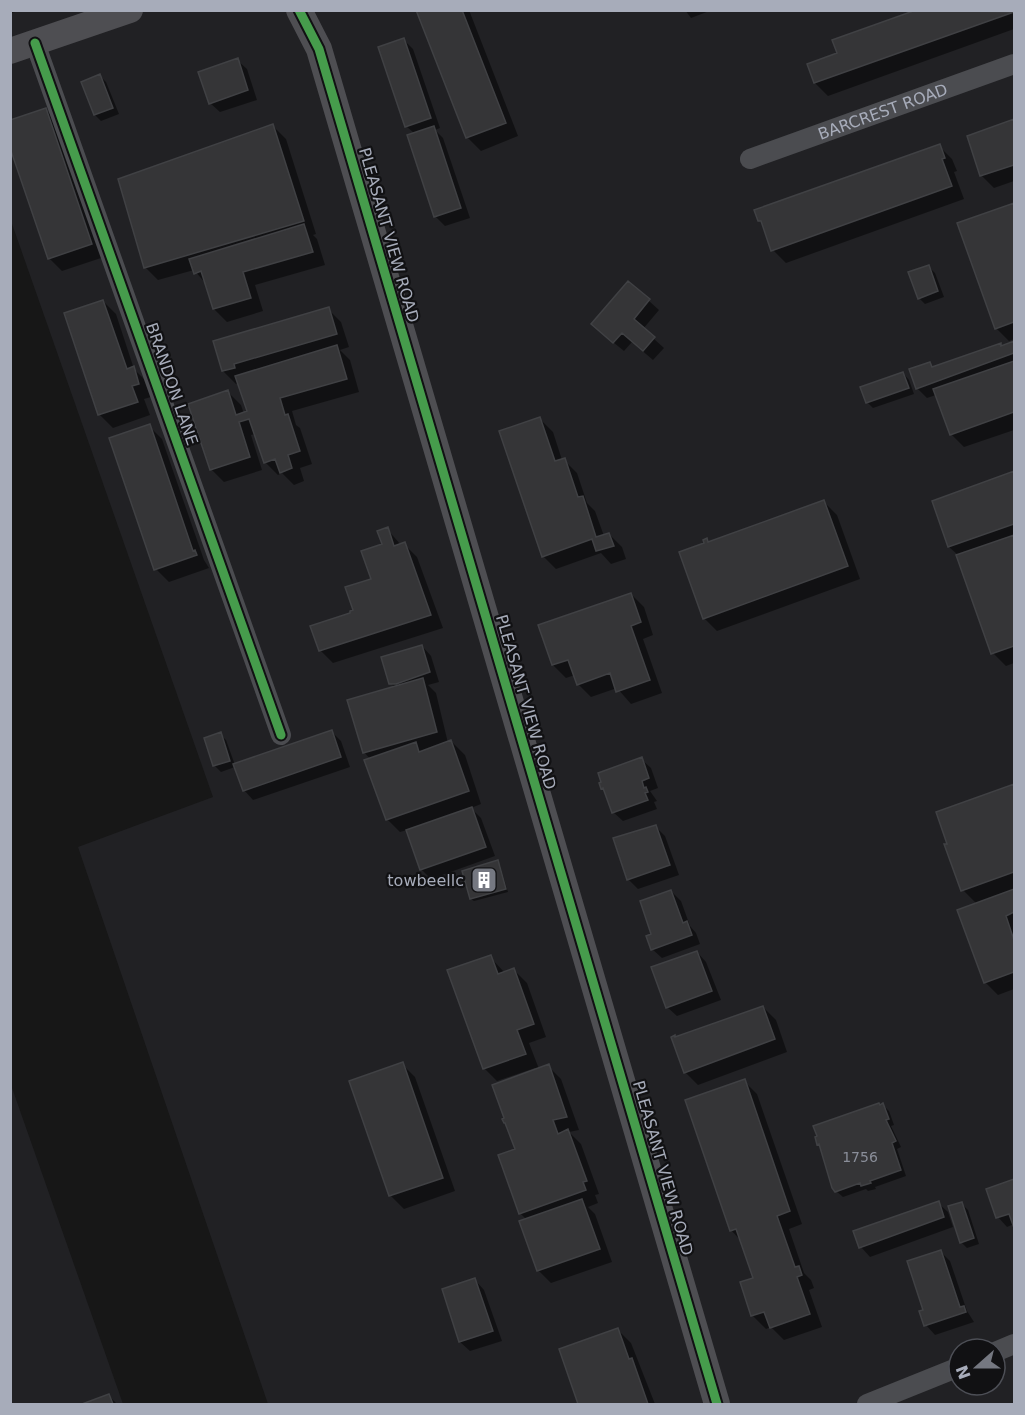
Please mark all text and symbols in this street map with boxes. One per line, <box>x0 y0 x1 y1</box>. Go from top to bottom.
street label: BARCREST ROAD <box>815 79 950 143</box>
street label: PLEASANT VIEW ROAD <box>355 145 423 325</box>
street label: BRANDON LANE <box>142 320 202 448</box>
street label: PLEASANT VIEW ROAD <box>492 612 560 792</box>
building icon: towbeellc <box>469 865 499 895</box>
place label: towbeellc <box>387 871 464 890</box>
street label: PLEASANT VIEW ROAD <box>629 1078 697 1258</box>
house number: 1756 <box>842 1149 878 1165</box>
north arrow <box>947 1337 1007 1397</box>
text: N <box>952 1363 975 1382</box>

